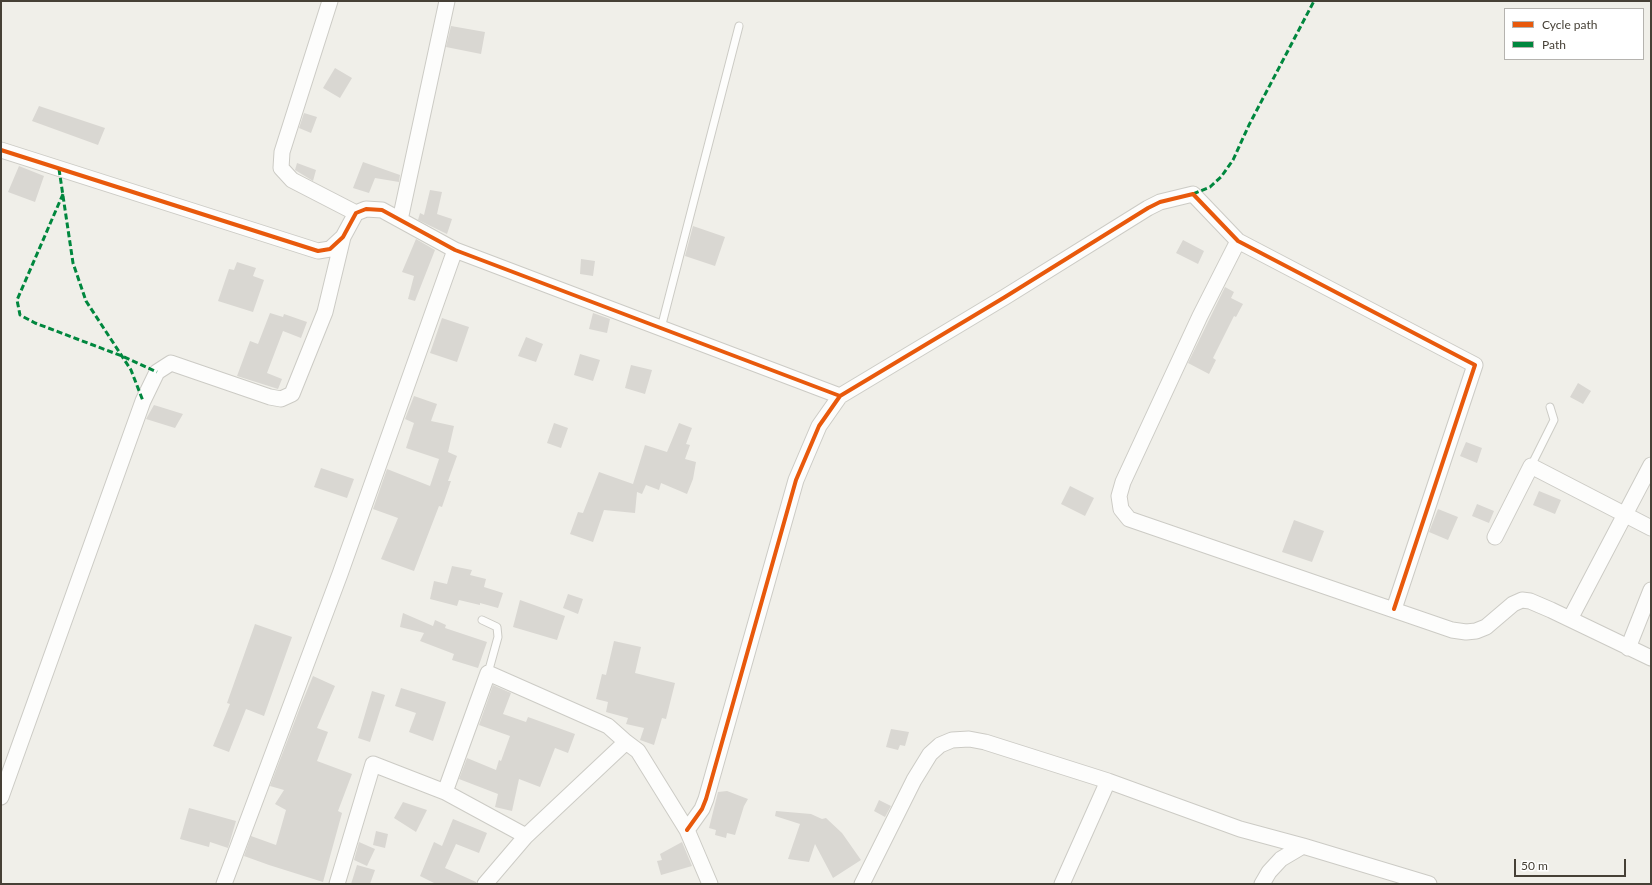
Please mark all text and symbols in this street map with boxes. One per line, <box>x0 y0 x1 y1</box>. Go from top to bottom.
legend <box>1504 8 1644 60</box>
text: Cycle path <box>1542 17 1597 32</box>
text: Path <box>1542 37 1566 52</box>
scale bar <box>1516 851 1628 877</box>
text: 50 m <box>1521 858 1548 873</box>

